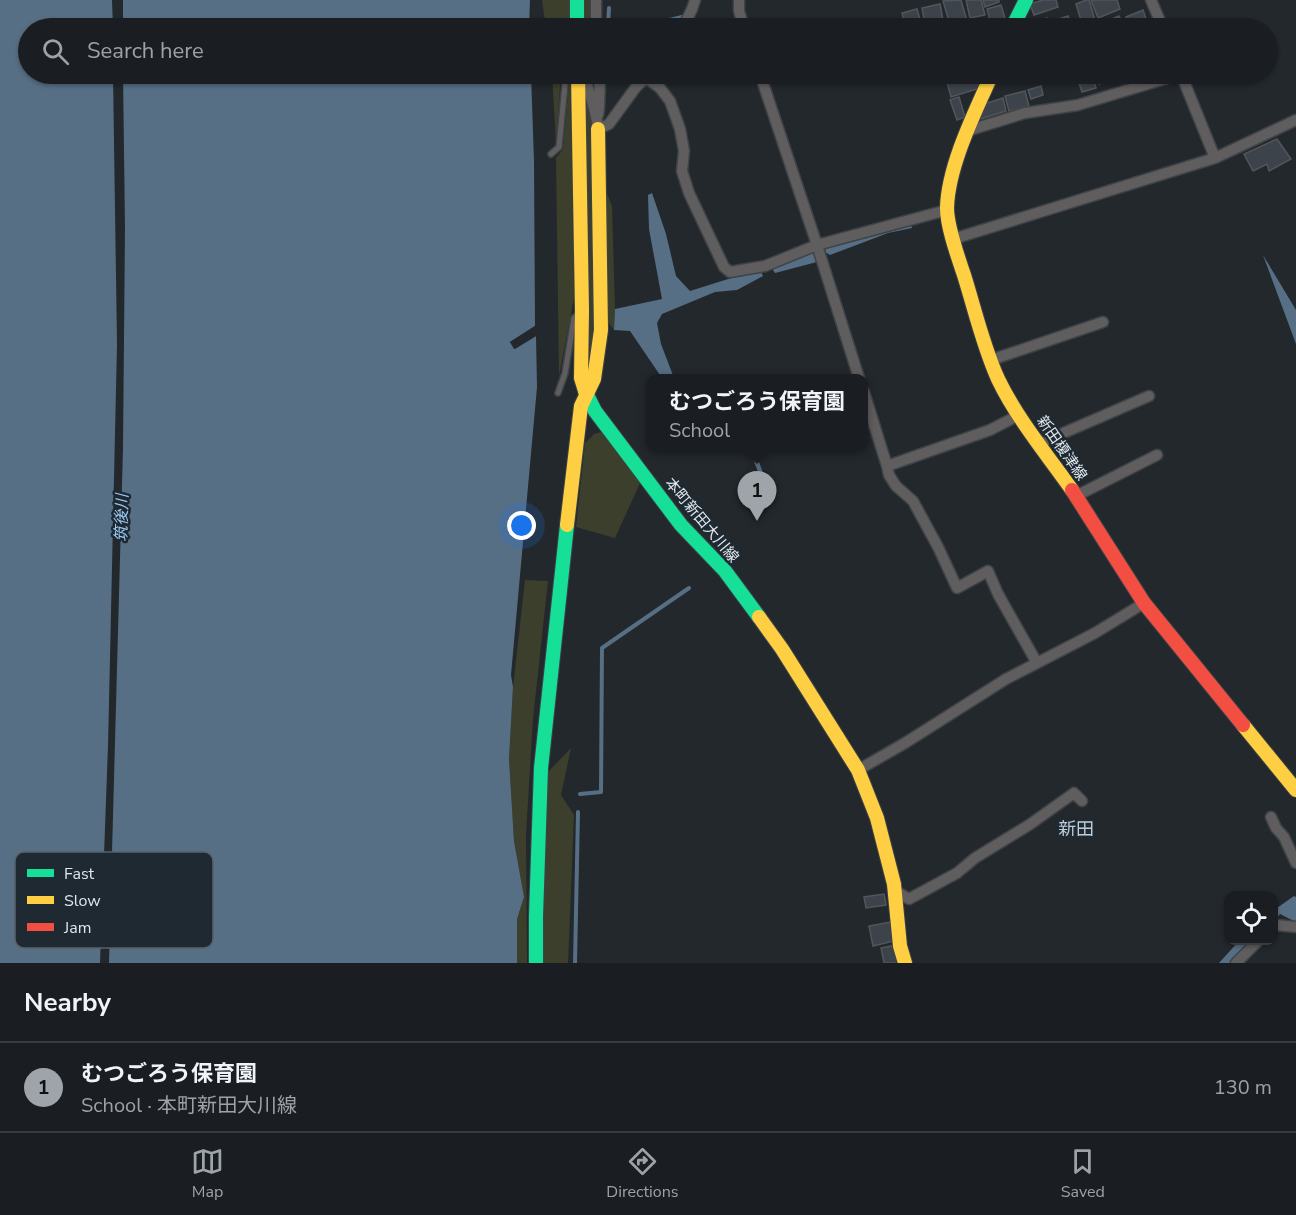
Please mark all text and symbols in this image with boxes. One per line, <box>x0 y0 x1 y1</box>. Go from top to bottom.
search box <box>18 18 1278 84</box>
icon: search <box>39 35 72 68</box>
text: Search here <box>87 36 204 66</box>
popup <box>646 374 868 452</box>
text: むつごろう保育園 <box>669 387 845 417</box>
street label: 新田榎津線 <box>1032 412 1092 484</box>
text: School <box>669 417 730 444</box>
pin: 1 <box>738 472 777 521</box>
street label: 本町新田大川線 <box>661 473 743 567</box>
water label: 筑後川 <box>111 492 133 542</box>
your location <box>507 511 536 540</box>
district label: 新田 <box>1058 817 1094 841</box>
legend <box>15 852 213 948</box>
text: Fast <box>64 863 95 885</box>
text: Slow <box>64 890 101 912</box>
map controls <box>1224 891 1278 945</box>
button: locate <box>1224 891 1278 945</box>
text: Jam <box>63 917 91 939</box>
text: Nearby <box>24 985 111 1020</box>
text: むつごろう保育園 <box>81 1059 257 1089</box>
text: 1 <box>38 1074 50 1101</box>
text: 130 m <box>1214 1074 1272 1101</box>
text: School · 本町新田大川線 <box>81 1092 297 1119</box>
tab: Map <box>191 1145 224 1203</box>
tab: Directions <box>606 1145 678 1203</box>
tab: Saved <box>1061 1145 1105 1203</box>

